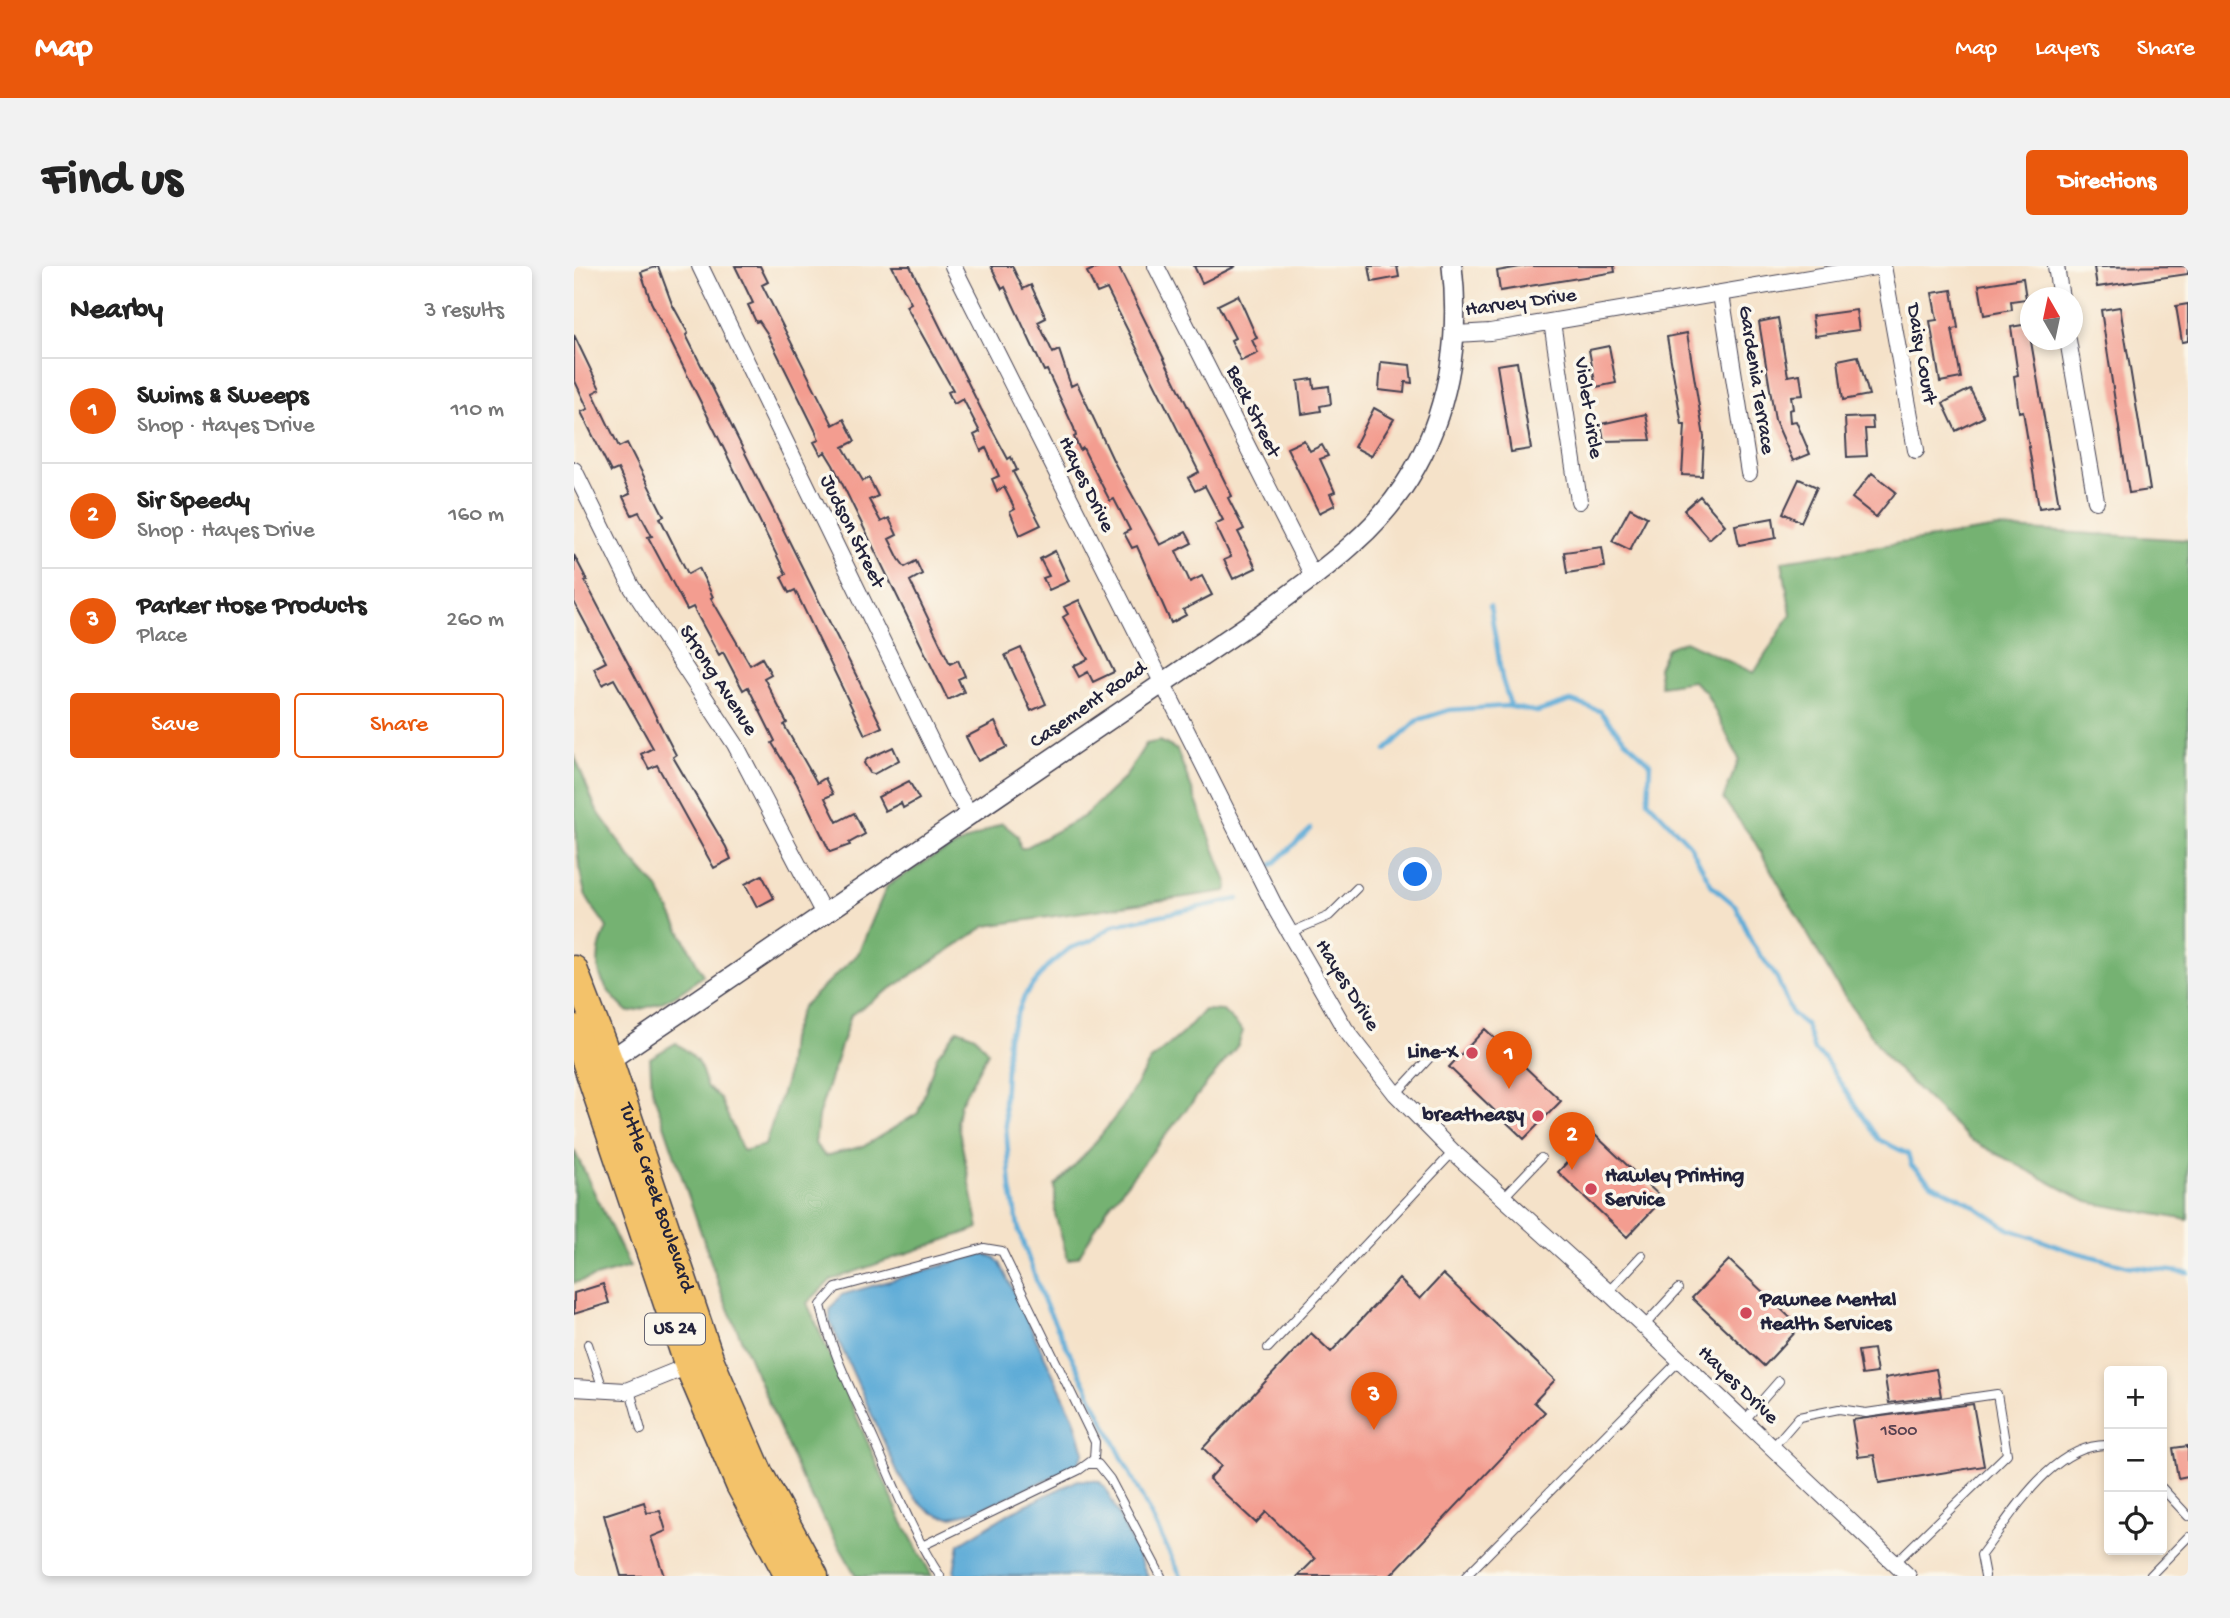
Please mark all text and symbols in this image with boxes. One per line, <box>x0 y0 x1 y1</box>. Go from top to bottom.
text: Map <box>35 30 92 68</box>
text: Map <box>1955 35 1997 64</box>
text: Layers <box>2035 35 2099 64</box>
text: Share <box>2137 35 2195 64</box>
button: Directions <box>2026 150 2188 215</box>
text: Find us <box>42 153 182 211</box>
street label: Harvey Drive <box>1464 284 1579 324</box>
north arrow <box>2020 287 2083 350</box>
text: Nearby <box>70 294 163 329</box>
text: 3 results <box>424 298 504 325</box>
street label: Daisy Court <box>1899 300 1942 408</box>
street label: Gardenia Terrace <box>1731 304 1779 457</box>
street label: Violet Circle <box>1567 355 1608 462</box>
street label: Beck Street <box>1219 361 1286 464</box>
text: Swims & Sweeps <box>137 382 309 413</box>
text: 1 <box>88 397 98 424</box>
text: 110 m <box>451 397 504 424</box>
text: Shop · Hayes Drive <box>137 413 315 440</box>
street label: Hayes Drive <box>1051 433 1119 538</box>
street label: Judson Street <box>813 471 890 595</box>
text: Sir Speedy <box>137 487 250 518</box>
text: 2 <box>87 502 99 529</box>
text: 160 m <box>448 502 504 529</box>
text: Shop · Hayes Drive <box>137 518 315 545</box>
text: Parker Hose Products <box>137 592 366 623</box>
text: 3 <box>87 607 99 634</box>
text: 260 m <box>446 607 504 634</box>
street label: Strong Avenue <box>672 621 763 742</box>
text: Place <box>137 623 187 650</box>
street label: Casement Road <box>1026 656 1154 755</box>
button: Save <box>70 693 280 758</box>
button: Share <box>294 693 504 758</box>
your location <box>1398 857 1432 891</box>
street label: Hayes Drive <box>1308 936 1385 1037</box>
pin: 1 <box>1486 1031 1532 1089</box>
place label: Line-X <box>1407 1041 1460 1066</box>
marker: Line-X <box>1464 1045 1480 1061</box>
street label: Tuttle Creek Boulevard <box>612 1099 700 1297</box>
place label: breatheasy <box>1422 1104 1525 1129</box>
marker: breatheasy <box>1530 1108 1546 1124</box>
pin: 2 <box>1549 1112 1595 1170</box>
place label: Hawley Printing Service <box>1605 1165 1744 1214</box>
marker: Hawley Printing Service <box>1583 1181 1599 1197</box>
place label: Pawnee Mental Health Services <box>1759 1289 1897 1338</box>
marker: Pawnee Mental Health Services <box>1738 1305 1754 1321</box>
road number: US 24 <box>645 1314 705 1344</box>
street label: Hayes Drive <box>1691 1341 1784 1432</box>
map controls <box>2104 1366 2167 1555</box>
button: + <box>2104 1366 2167 1429</box>
pin: 3 <box>1351 1372 1397 1430</box>
house number: 1500 <box>1879 1421 1918 1442</box>
button: − <box>2104 1429 2167 1492</box>
button: locate <box>2104 1492 2167 1555</box>

